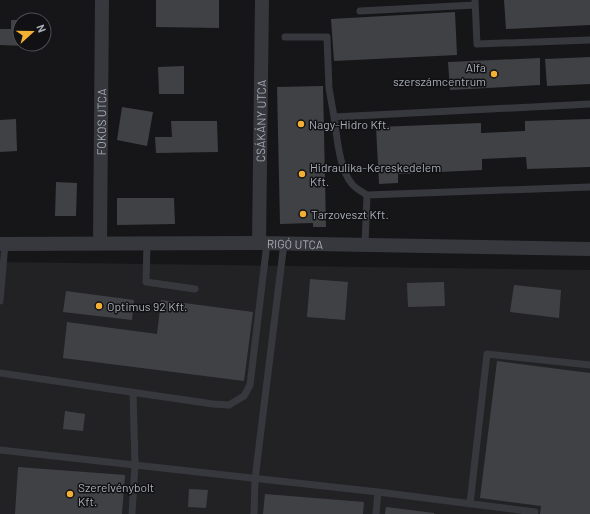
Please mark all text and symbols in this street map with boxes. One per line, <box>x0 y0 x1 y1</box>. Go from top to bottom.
north arrow <box>12 12 52 52</box>
text: N <box>34 22 49 34</box>
place label: Alfa szerszámcentrum <box>393 60 486 88</box>
marker: Alfa szerszámcentrum <box>489 69 499 79</box>
street label: CSÁKÁNY UTCA <box>253 80 268 162</box>
street label: FOKOS UTCA <box>94 88 108 156</box>
place label: Nagy-Hidro Kft. <box>309 117 390 131</box>
marker: Nagy-Hidro Kft. <box>296 119 306 129</box>
place label: Hidraulika-Kereskedelem Kft. <box>310 160 441 188</box>
marker: Hidraulika-Kereskedelem Kft. <box>297 169 307 179</box>
place label: Tarzoveszt Kft. <box>311 207 389 221</box>
marker: Tarzoveszt Kft. <box>298 209 308 219</box>
street label: RIGÓ UTCA <box>267 236 323 251</box>
place label: Optimus 92 Kft. <box>107 299 187 313</box>
marker: Optimus 92 Kft. <box>94 301 104 311</box>
place label: Szerelvénybolt Kft. <box>78 480 154 508</box>
marker: Szerelvénybolt Kft. <box>65 489 75 499</box>

